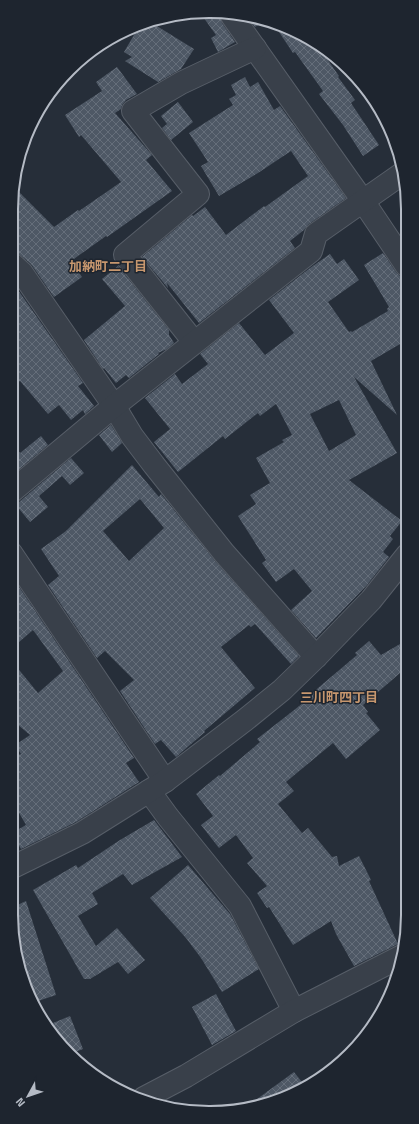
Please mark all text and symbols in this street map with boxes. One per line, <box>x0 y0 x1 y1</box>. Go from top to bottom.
district label: 加納町二丁目 <box>69 256 147 276</box>
district label: 三川町四丁目 <box>300 687 378 707</box>
north arrow <box>8 1076 48 1116</box>
text: N <box>12 1094 29 1110</box>

